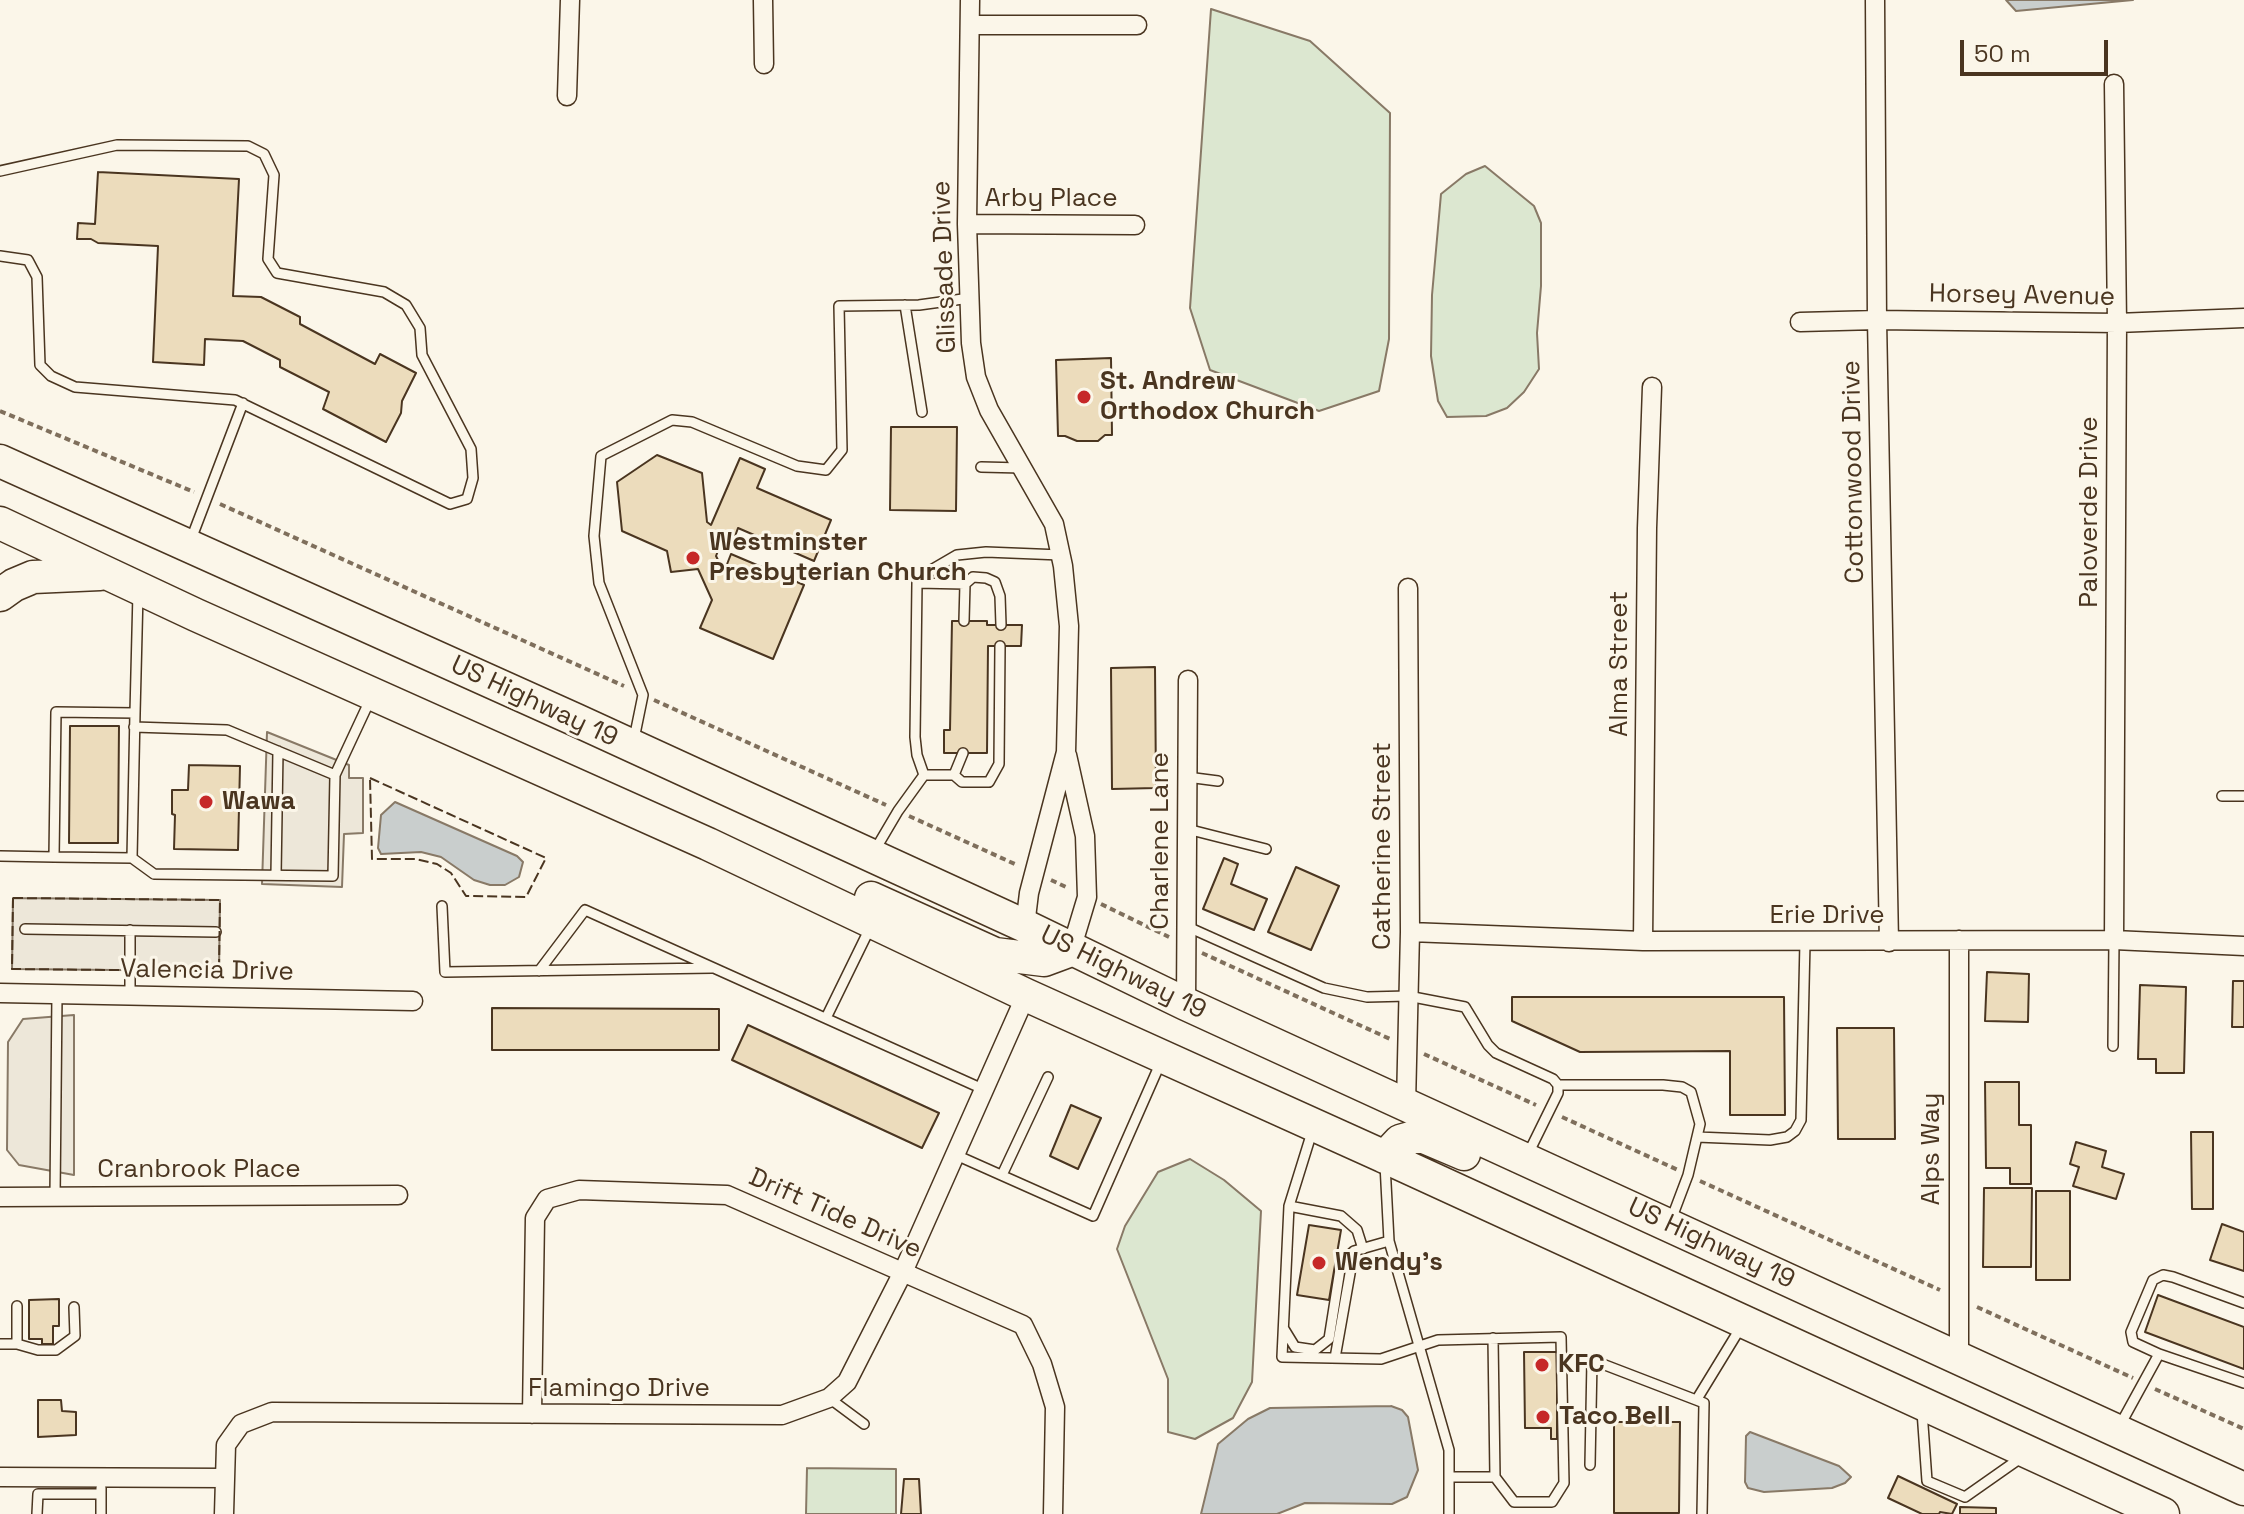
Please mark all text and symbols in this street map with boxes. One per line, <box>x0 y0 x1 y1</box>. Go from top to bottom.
scale bar <box>1964 24 2112 74</box>
text: 50 m <box>1974 38 2031 69</box>
street label: Glissade Drive <box>926 180 964 354</box>
street label: Arby Place <box>984 183 1118 215</box>
street label: Horsey Avenue <box>1929 279 2115 313</box>
street label: Cottonwood Drive <box>1836 360 1872 584</box>
place label: St. Andrew Orthodox Church <box>1100 366 1315 428</box>
marker: St. Andrew Orthodox Church <box>1075 388 1093 406</box>
street label: Paloverde Drive <box>2074 416 2106 608</box>
place label: Westminster Presbyterian Church <box>709 527 967 588</box>
marker: Westminster Presbyterian Church <box>684 549 702 567</box>
street label: Alma Street <box>1604 591 1636 737</box>
street label: US Highway 19 <box>446 650 622 754</box>
street label: Catherine Street <box>1367 742 1399 950</box>
street label: Charlene Lane <box>1145 752 1177 930</box>
place label: Wawa <box>222 786 296 818</box>
marker: Wawa <box>197 793 215 811</box>
street label: Erie Drive <box>1769 900 1885 932</box>
street label: US Highway 19 <box>1035 919 1211 1027</box>
street label: Valencia Drive <box>120 954 294 988</box>
street label: Alps Way <box>1916 1093 1948 1205</box>
street label: Cranbrook Place <box>97 1154 301 1186</box>
street label: Drift Tide Drive <box>744 1162 926 1266</box>
street label: US Highway 19 <box>1623 1192 1799 1296</box>
place label: Wendy's <box>1335 1247 1443 1279</box>
marker: Wendy's <box>1310 1254 1328 1272</box>
place label: KFC <box>1558 1349 1605 1381</box>
marker: KFC <box>1533 1356 1551 1374</box>
street label: Flamingo Drive <box>528 1373 710 1405</box>
place label: Taco Bell <box>1559 1401 1671 1433</box>
marker: Taco Bell <box>1534 1408 1552 1426</box>

